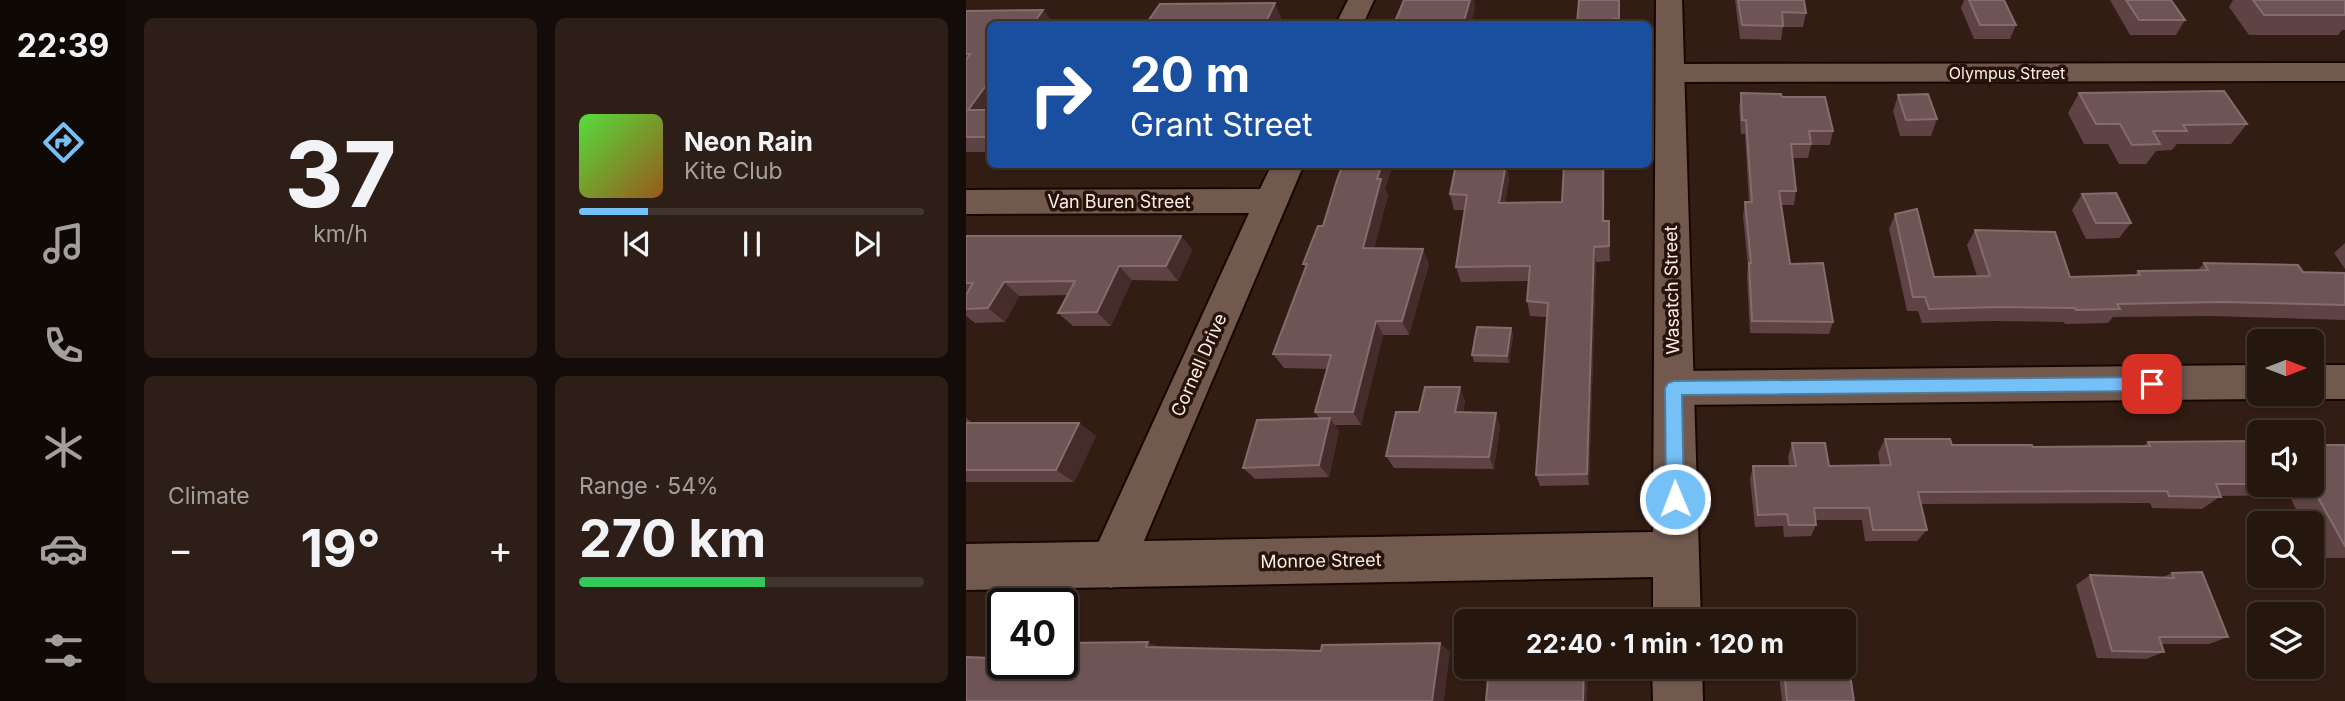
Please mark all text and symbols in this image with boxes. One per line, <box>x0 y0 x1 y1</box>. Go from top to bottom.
text: 22:39 <box>17 26 109 65</box>
text: 20 m <box>1130 45 1250 104</box>
icon: right <box>1015 49 1106 140</box>
street label: Olympus Street <box>1949 63 2065 83</box>
text: Grant Street <box>1130 105 1313 144</box>
icon: directions <box>39 118 88 167</box>
text: 37 <box>285 119 396 229</box>
text: Neon Rain <box>684 126 813 157</box>
text: Kite Club <box>684 157 783 185</box>
street label: Van Buren Street <box>1047 191 1191 212</box>
icon: music <box>39 219 88 268</box>
text: km/h <box>313 220 368 248</box>
icon: previous <box>618 225 656 263</box>
icon: pause <box>733 225 771 263</box>
icon: next <box>848 225 886 263</box>
street label: Wasatch Street <box>1660 225 1683 355</box>
street label: Cornell Drive <box>1166 310 1231 420</box>
icon: phone <box>39 321 88 370</box>
north arrow <box>2247 329 2324 406</box>
map controls <box>2247 329 2324 679</box>
pin <box>2122 354 2182 414</box>
icon: arrive <box>2133 365 2171 403</box>
button: sound <box>2247 420 2324 497</box>
icon: climate <box>39 423 88 472</box>
position arrow <box>1638 462 1712 536</box>
text: Range · 54% <box>579 472 719 500</box>
text: Climate <box>168 482 250 510</box>
text: 270 km <box>579 507 766 570</box>
button: search <box>2247 511 2324 588</box>
text: 19° <box>300 517 381 580</box>
icon: car <box>39 524 88 573</box>
text: − <box>168 526 193 572</box>
text: + <box>488 526 513 572</box>
street label: Monroe Street <box>1260 549 1382 572</box>
speed limit sign: 40 <box>987 588 1078 679</box>
button: layers <box>2247 602 2324 679</box>
icon: filters <box>39 626 88 675</box>
text: 22:40 · 1 min · 120 m <box>1526 628 1784 659</box>

